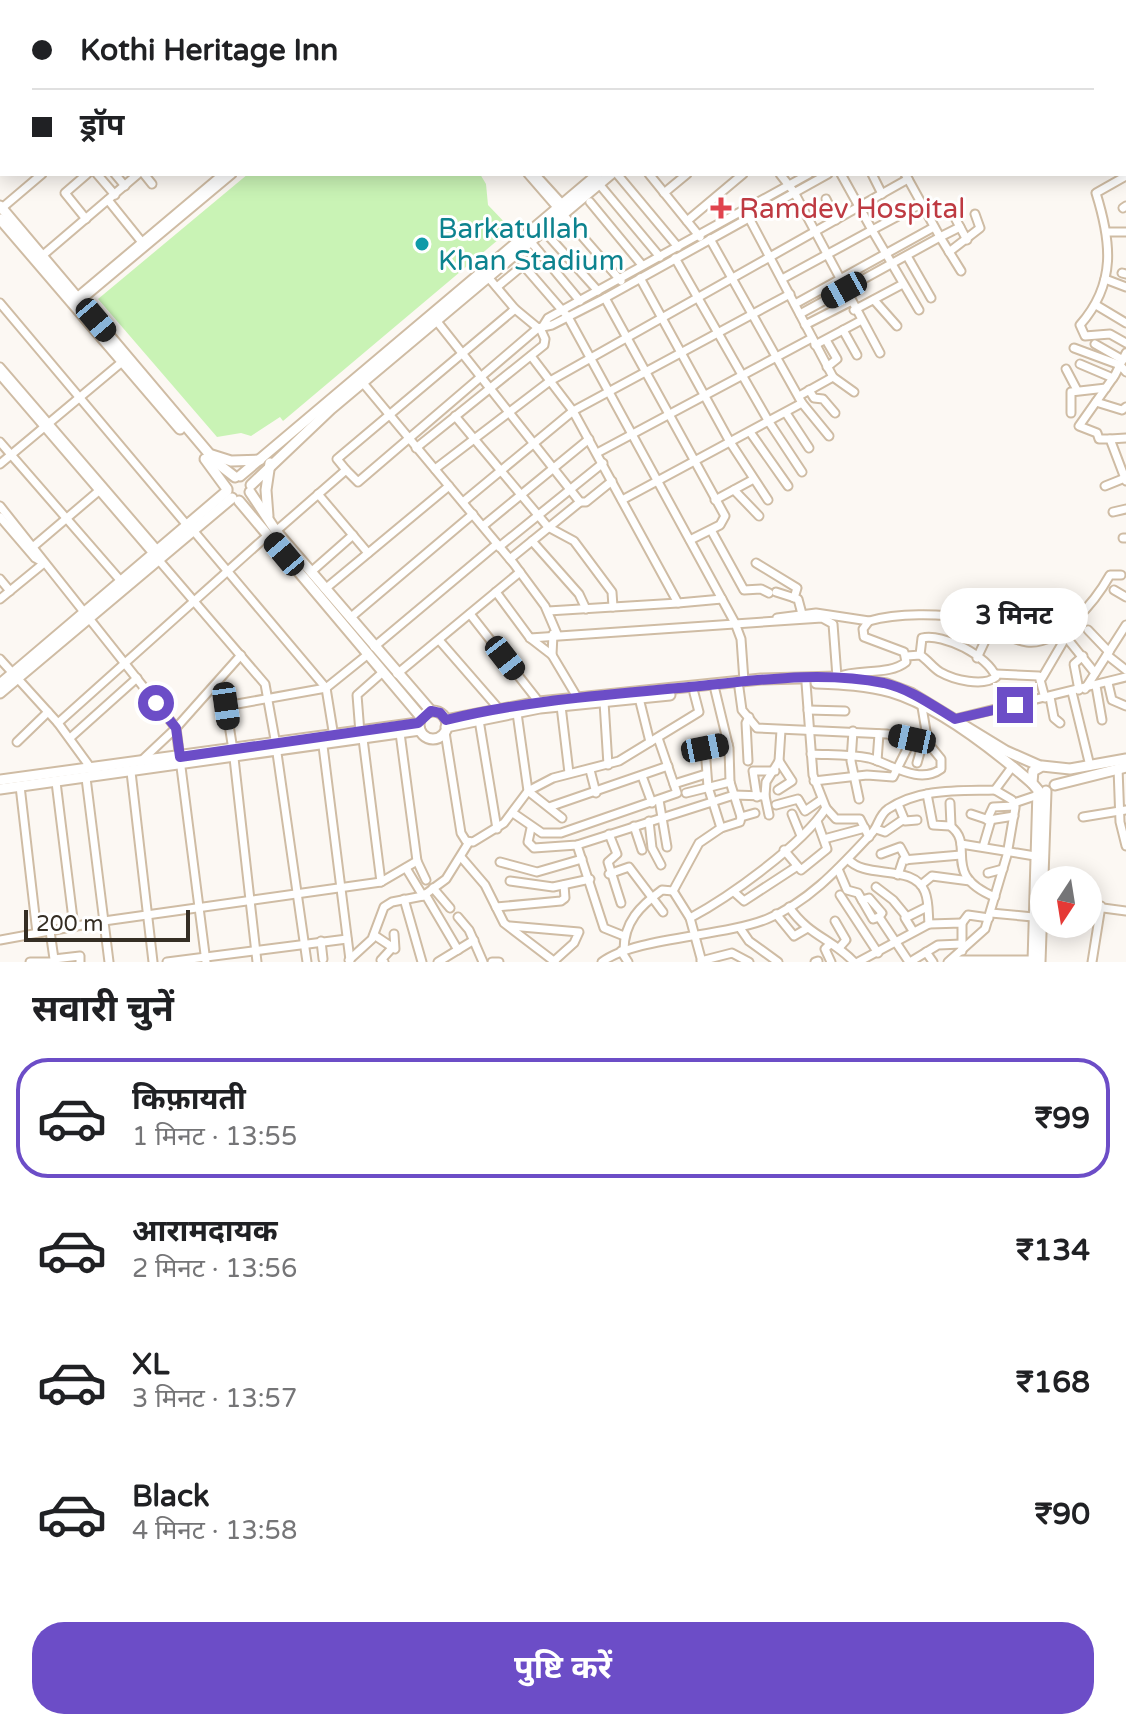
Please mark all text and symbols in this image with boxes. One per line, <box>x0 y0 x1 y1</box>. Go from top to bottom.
text: Kothi Heritage Inn <box>80 32 338 69</box>
text: ड्रॉप <box>80 107 124 144</box>
place label: Ramdev Hospital <box>739 192 965 226</box>
marker: Ramdev Hospital <box>710 197 732 219</box>
place label: Barkatullah Khan Stadium <box>438 212 624 278</box>
marker: Barkatullah Khan Stadium <box>413 235 431 253</box>
car <box>817 268 871 312</box>
car <box>71 294 121 346</box>
car <box>259 528 309 580</box>
callout: 3 मिनट <box>941 589 1089 645</box>
text: 3 मिनट <box>975 600 1053 631</box>
car <box>481 632 529 684</box>
car <box>211 681 241 731</box>
route start <box>138 685 174 721</box>
route end <box>997 687 1033 723</box>
car <box>886 722 938 756</box>
car <box>679 732 731 764</box>
north arrow <box>1030 866 1102 938</box>
map controls <box>1030 866 1102 938</box>
scale bar <box>24 906 190 942</box>
text: 200 m <box>36 911 103 937</box>
text: सवारी चुनें <box>32 988 174 1031</box>
text: किफ़ायती <box>132 1081 246 1118</box>
icon: car <box>36 1082 108 1154</box>
text: ₹99 <box>1035 1100 1090 1137</box>
text: 1 मिनट · 13:55 <box>132 1121 297 1152</box>
text: आरामदायक <box>132 1213 278 1250</box>
icon: car <box>36 1214 108 1286</box>
text: ₹134 <box>1016 1232 1090 1269</box>
text: 2 मिनट · 13:56 <box>132 1253 297 1284</box>
icon: car <box>36 1346 108 1418</box>
text: XL <box>132 1346 169 1383</box>
text: ₹168 <box>1016 1364 1090 1401</box>
text: 3 मिनट · 13:57 <box>132 1383 297 1414</box>
icon: car <box>36 1478 108 1550</box>
text: Black <box>132 1478 209 1515</box>
text: ₹90 <box>1035 1496 1090 1533</box>
text: 4 मिनट · 13:58 <box>132 1515 297 1546</box>
button: पुष्टि करें <box>32 1622 1094 1714</box>

